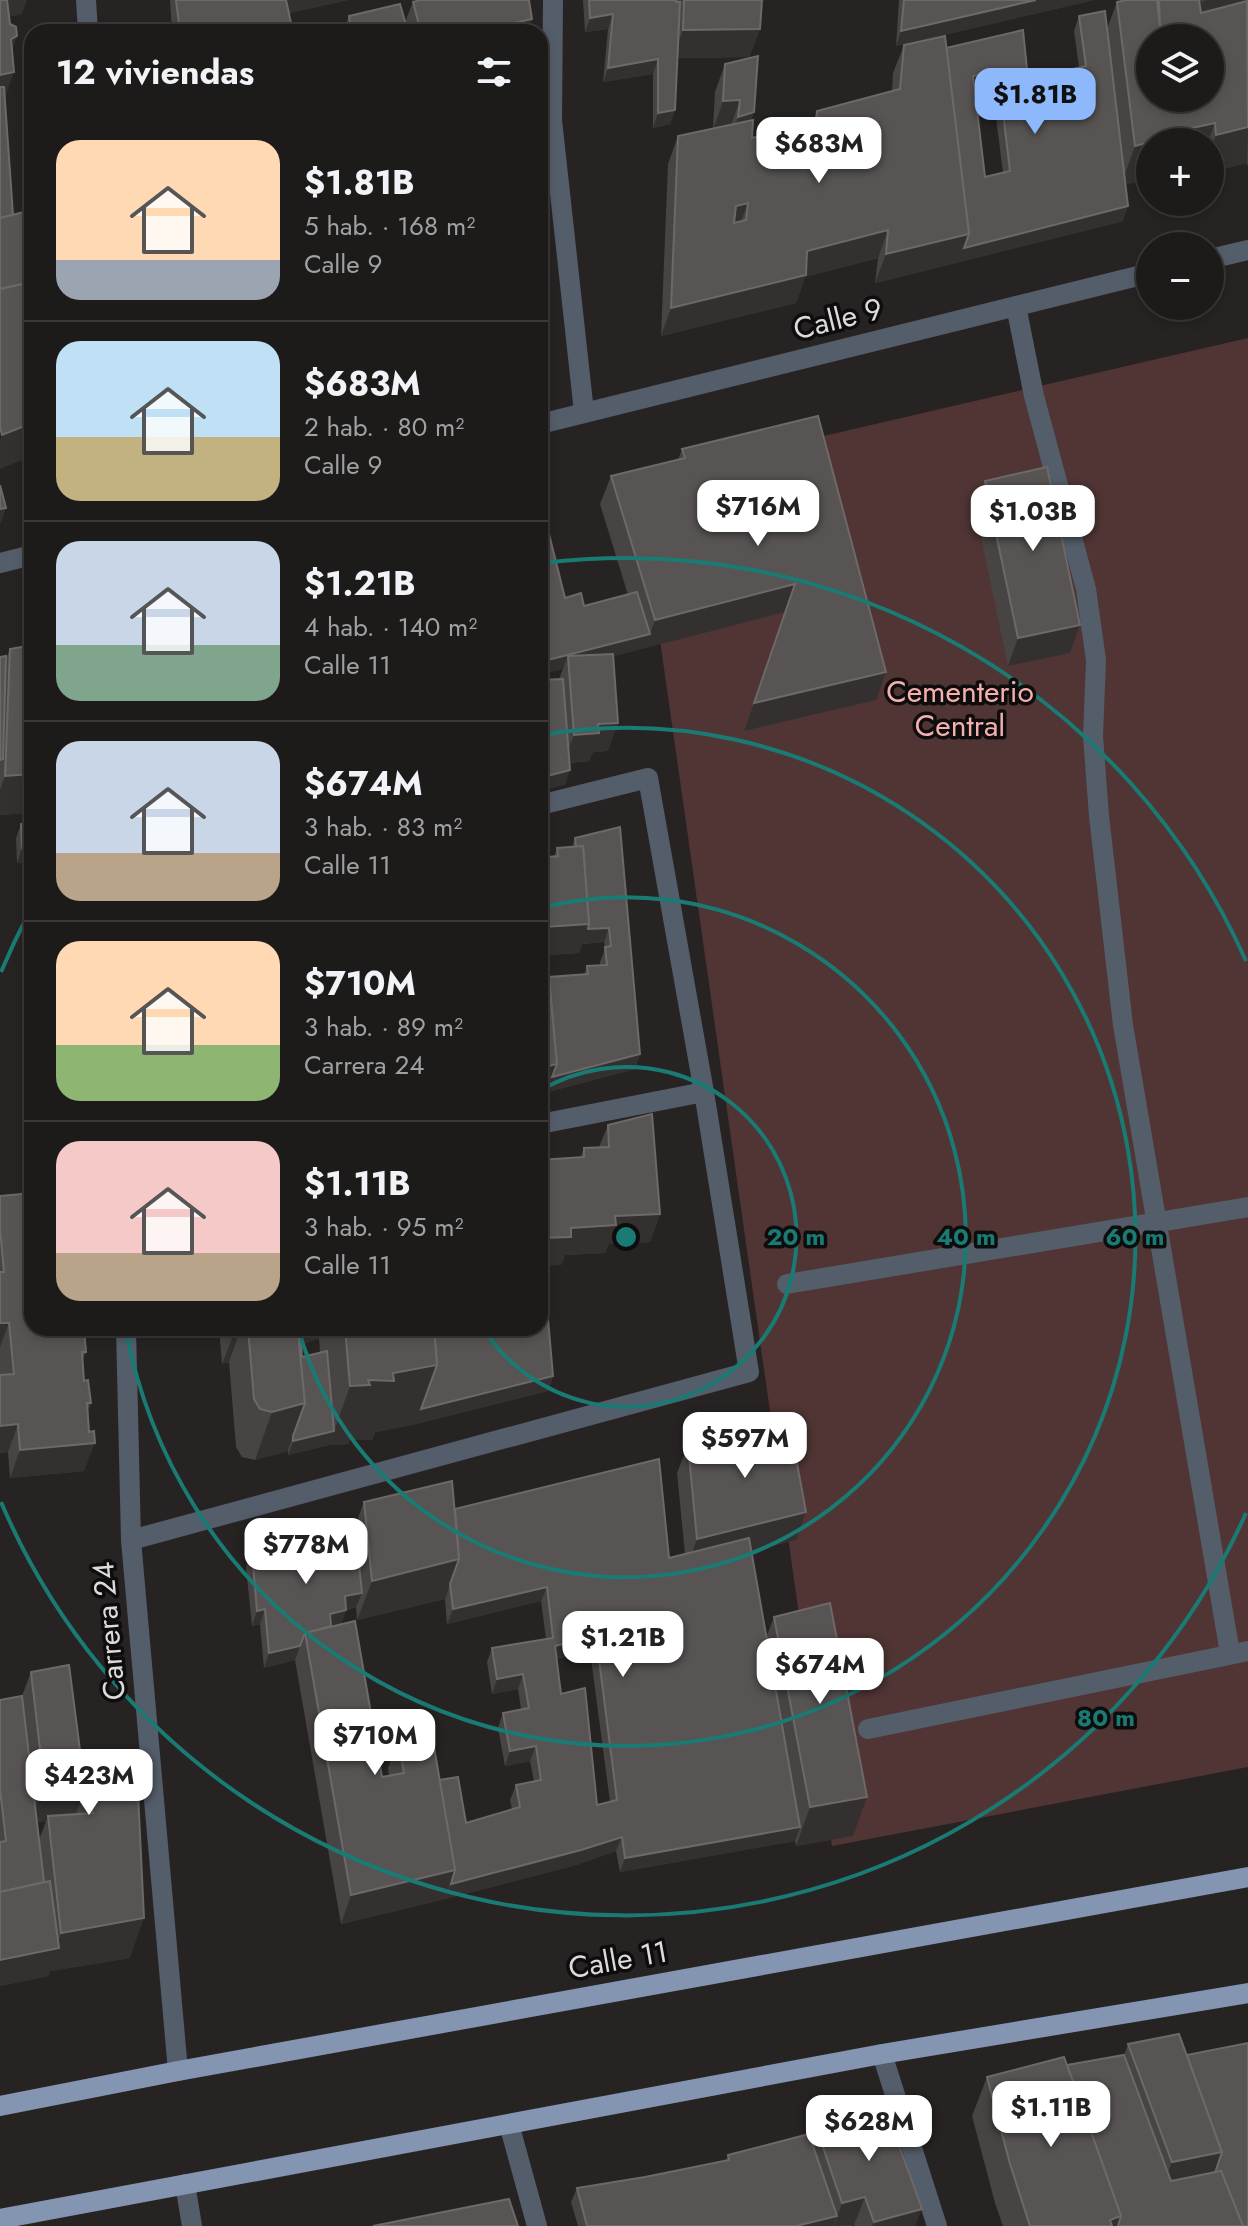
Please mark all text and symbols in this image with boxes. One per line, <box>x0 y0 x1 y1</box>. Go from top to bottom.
map controls <box>1136 24 1224 320</box>
button: layers <box>1136 24 1224 112</box>
text: 12 viviendas <box>56 48 254 97</box>
icon: filters <box>472 50 516 94</box>
pin: $1.81B <box>970 68 1100 136</box>
text: $1.81B <box>993 75 1077 113</box>
pin: $683M <box>763 117 875 185</box>
text: $683M <box>774 124 864 162</box>
button: + <box>1136 128 1224 216</box>
text: $1.81B <box>304 158 415 207</box>
icon: home <box>120 172 216 268</box>
text: 5 hab. · 168 m² <box>304 207 475 245</box>
button: − <box>1136 232 1224 320</box>
text: Calle 9 <box>304 245 382 283</box>
street label: Calle 9 <box>789 287 887 350</box>
text: $683M <box>304 359 421 408</box>
icon: home <box>120 373 216 469</box>
text: 2 hab. · 80 m² <box>304 408 464 446</box>
text: Calle 9 <box>304 446 382 484</box>
pin: $716M <box>702 480 814 548</box>
pin: $1.03B <box>968 485 1098 553</box>
text: $716M <box>715 487 801 525</box>
text: $1.03B <box>989 492 1077 530</box>
text: $1.21B <box>304 559 416 608</box>
icon: home <box>120 573 216 669</box>
text: 4 hab. · 140 m² <box>304 608 477 646</box>
text: Calle 11 <box>304 646 391 684</box>
park label: Cementerio Central <box>886 670 1034 747</box>
text: $674M <box>304 759 422 808</box>
icon: home <box>120 773 216 869</box>
text: 3 hab. · 83 m² <box>304 808 462 846</box>
text: Calle 11 <box>304 846 391 884</box>
text: $710M <box>304 959 416 1008</box>
icon: home <box>120 973 216 1069</box>
text: 3 hab. · 89 m² <box>304 1008 463 1046</box>
text: Carrera 24 <box>304 1046 424 1084</box>
text: $1.11B <box>304 1159 411 1208</box>
icon: home <box>120 1173 216 1269</box>
text: 3 hab. · 95 m² <box>304 1208 464 1246</box>
text: 20 m <box>767 1219 825 1254</box>
text: 40 m <box>936 1219 996 1254</box>
text: 60 m <box>1106 1219 1164 1254</box>
centre of rings <box>612 1223 640 1251</box>
text: Calle 11 <box>304 1246 391 1284</box>
pin: $597M <box>689 1412 801 1480</box>
text: $597M <box>701 1419 789 1457</box>
pin: $778M <box>250 1518 362 1586</box>
text: $778M <box>263 1525 350 1563</box>
street label: Carrera 24 <box>81 1560 136 1702</box>
pin: $1.21B <box>558 1611 688 1679</box>
text: $1.21B <box>580 1618 666 1656</box>
pin: $674M <box>764 1638 876 1706</box>
text: $674M <box>775 1645 865 1683</box>
text: 80 m <box>1077 1700 1135 1735</box>
pin: $710M <box>319 1709 431 1777</box>
text: $710M <box>332 1716 418 1754</box>
pin: $423M <box>33 1749 145 1817</box>
text: $423M <box>44 1756 134 1794</box>
street label: Calle 11 <box>565 1930 671 1989</box>
pin: $1.11B <box>986 2081 1116 2149</box>
text: $1.11B <box>1010 2088 1092 2126</box>
pin: $628M <box>813 2095 925 2163</box>
text: $628M <box>824 2102 914 2140</box>

